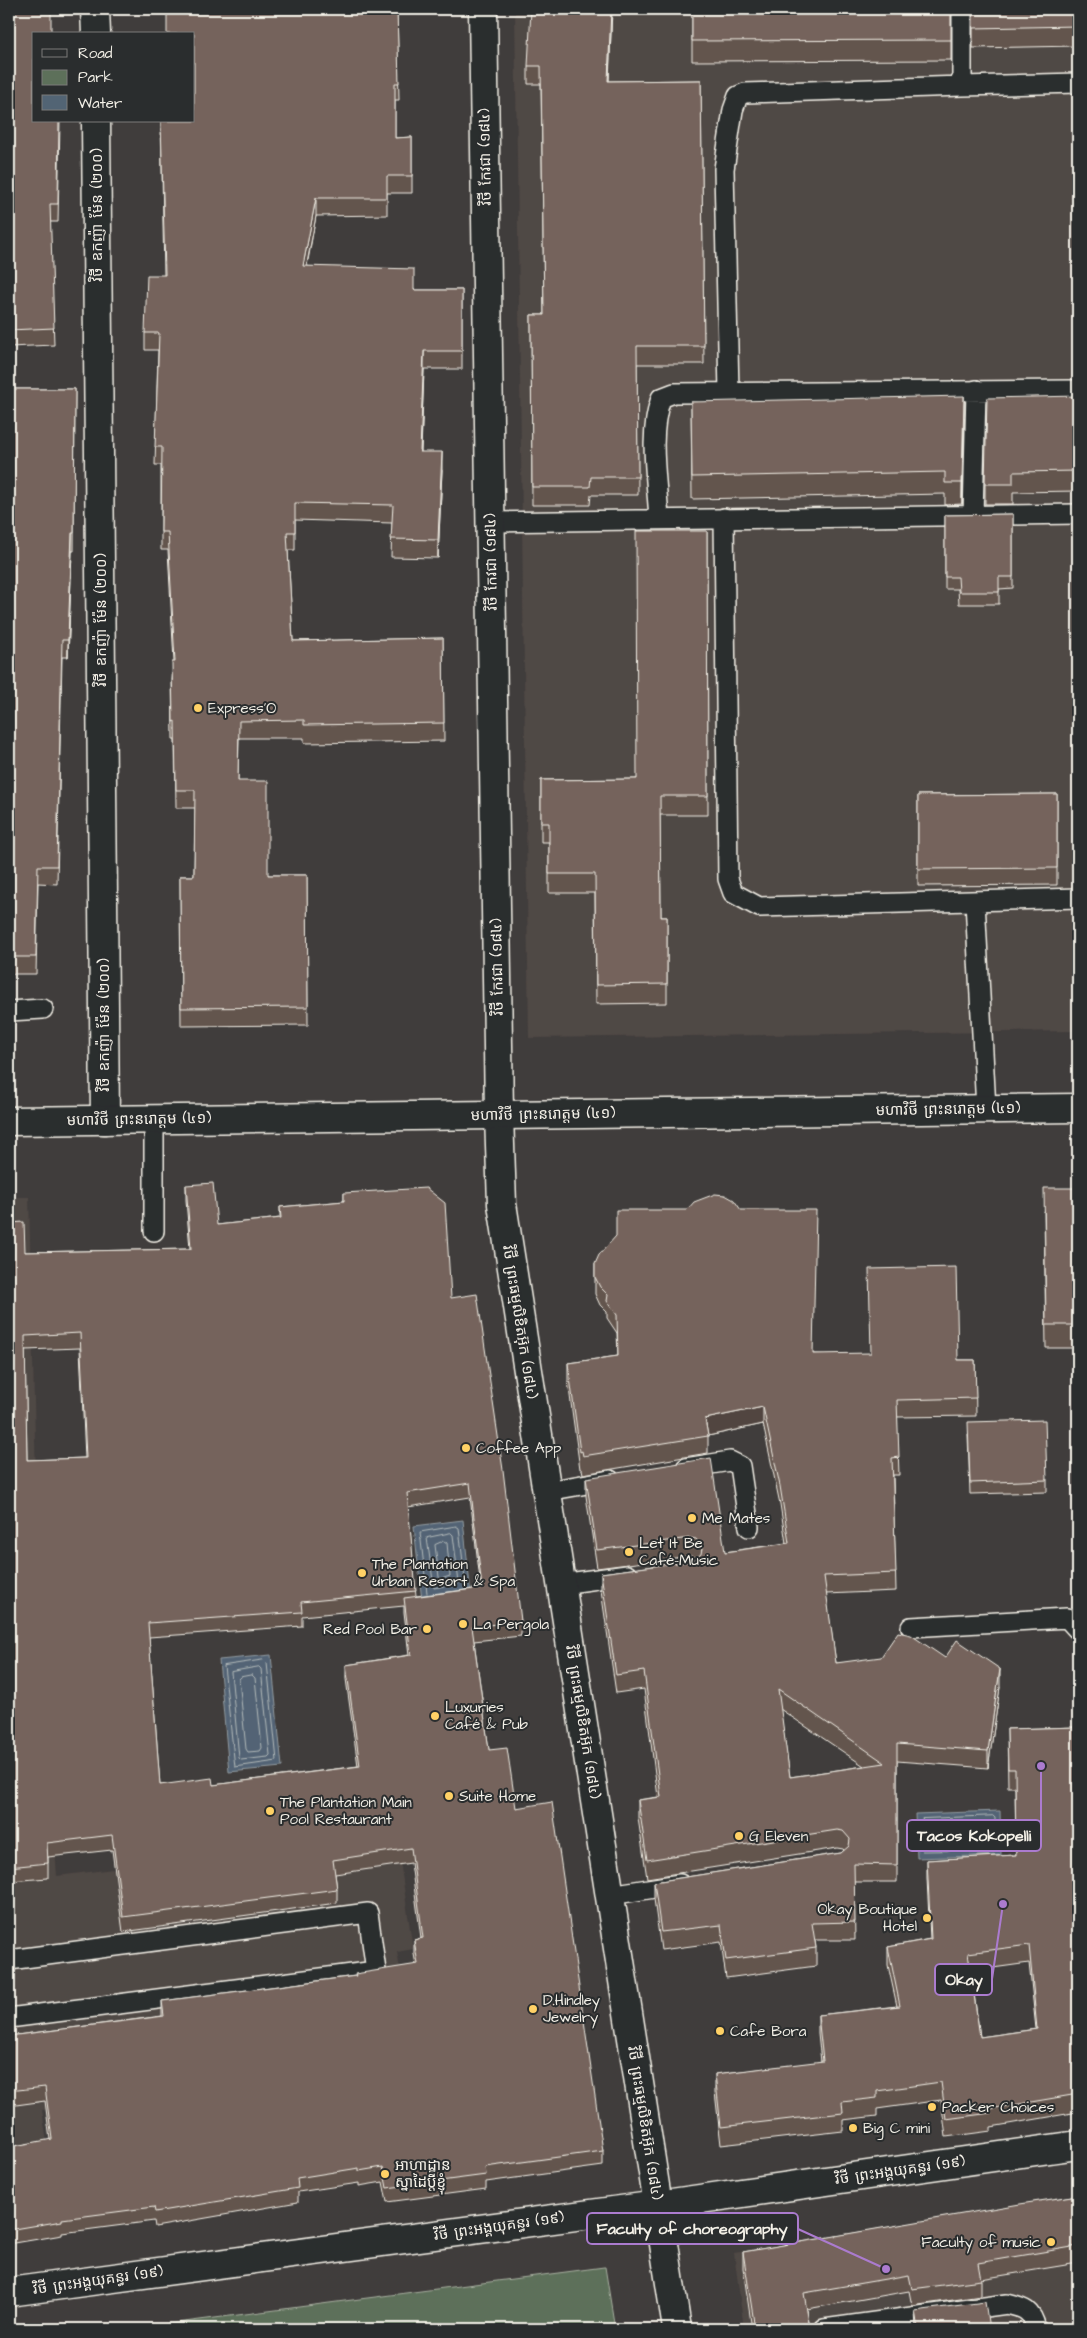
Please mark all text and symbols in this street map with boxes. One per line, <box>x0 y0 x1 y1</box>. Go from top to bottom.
legend <box>32 32 195 122</box>
text: Road <box>78 43 113 64</box>
text: Park <box>78 67 113 88</box>
text: Water <box>78 93 122 114</box>
street label: វិថី កែវជា (១៨៤) <box>474 108 497 206</box>
street label: វិថី ឧកញ៉ា ម៉ែន (២០០) <box>87 148 108 282</box>
street label: វិថី កែវជា (១៨៤) <box>480 513 503 611</box>
street label: វិថី ឧកញ៉ា ម៉ែន (២០០) <box>91 553 112 687</box>
place label: Express'O <box>208 698 276 719</box>
marker: Express'O <box>192 702 204 714</box>
street label: វិថី កែវជា (១៨៤) <box>486 918 509 1016</box>
street label: វិថី ឧកញ៉ា ម៉ែន (២០០) <box>94 958 115 1092</box>
street label: មហាវិថី ព្រះនរោត្តម (៤១) <box>875 1098 1021 1121</box>
street label: មហាវិថី ព្រះនរោត្តម (៤១) <box>470 1103 616 1126</box>
street label: មហាវិថី ព្រះនរោត្តម (៤១) <box>66 1108 212 1131</box>
street label: វិថី ព្រះធម្មលិខិតអ៊ុក (១៨៤) <box>497 1244 542 1400</box>
place label: Coffee App <box>476 1438 561 1459</box>
marker: Coffee App <box>460 1442 472 1454</box>
place label: Me Mates <box>702 1508 771 1529</box>
marker: Me Mates <box>686 1512 698 1524</box>
place label: Let It Be Café-Music <box>639 1533 719 1571</box>
marker: Let It Be Café-Music <box>623 1546 635 1558</box>
place label: The Plantation Urban Resort & Spa <box>372 1554 515 1592</box>
marker: The Plantation Urban Resort & Spa <box>356 1567 368 1579</box>
place label: La Pergola <box>473 1614 550 1636</box>
marker: La Pergola <box>457 1618 469 1630</box>
place label: Red Pool Bar <box>323 1619 417 1640</box>
marker: Red Pool Bar <box>421 1623 433 1635</box>
street label: វិថី ព្រះធម្មលិខិតអ៊ុក (១៨៤) <box>560 1644 605 1800</box>
place label: Luxuries Café & Pub <box>445 1697 529 1735</box>
marker: Luxuries Café & Pub <box>429 1710 441 1722</box>
place label: Suite Home <box>459 1786 536 1807</box>
marker: Suite Home <box>443 1790 455 1802</box>
place label: The Plantation Main Pool Restaurant <box>280 1792 412 1830</box>
marker: The Plantation Main Pool Restaurant <box>264 1805 276 1817</box>
callout: Tacos Kokopelli <box>907 1820 1041 1851</box>
text: Tacos Kokopelli <box>916 1825 1032 1847</box>
place label: G Eleven <box>749 1826 809 1847</box>
marker: G Eleven <box>733 1830 745 1842</box>
place label: Okay Boutique Hotel <box>817 1899 917 1937</box>
marker: Okay Boutique Hotel <box>921 1912 933 1924</box>
callout: Okay <box>935 1964 992 1995</box>
text: Okay <box>945 1969 983 1992</box>
place label: D.Hindley Jewelry <box>543 1990 600 2029</box>
marker: D.Hindley Jewelry <box>527 2003 539 2015</box>
place label: Cafe Bora <box>730 2021 807 2042</box>
marker: Cafe Bora <box>714 2025 726 2037</box>
street label: វិថី ព្រះធម្មលិខិតអ៊ុក (១៨៤) <box>622 2045 667 2201</box>
place label: Packer Choices <box>942 2097 1055 2118</box>
marker: Packer Choices <box>926 2101 938 2113</box>
place label: Big C mini <box>863 2118 931 2140</box>
marker: Big C mini <box>847 2122 859 2134</box>
street label: វិថី ព្រះអង្គយុគន្ធរ (១៩) <box>833 2151 967 2190</box>
place label: អាហាដ្ឋាន ស្នាដៃប្ដីខ្ញុំ <box>395 2155 451 2195</box>
marker: អាហាដ្ឋាន ស្នាដៃប្ដីខ្ញុំ <box>379 2168 391 2180</box>
street label: វិថី ព្រះអង្គយុគន្ធរ (១៩) <box>432 2207 566 2246</box>
callout: Faculty of choreography <box>587 2213 798 2244</box>
text: Faculty of choreography <box>597 2218 788 2242</box>
place label: Faculty of music <box>921 2232 1041 2254</box>
marker: Faculty of music <box>1045 2236 1057 2248</box>
street label: វិថី ព្រះអង្គយុគន្ធរ (១៩) <box>31 2261 165 2300</box>

